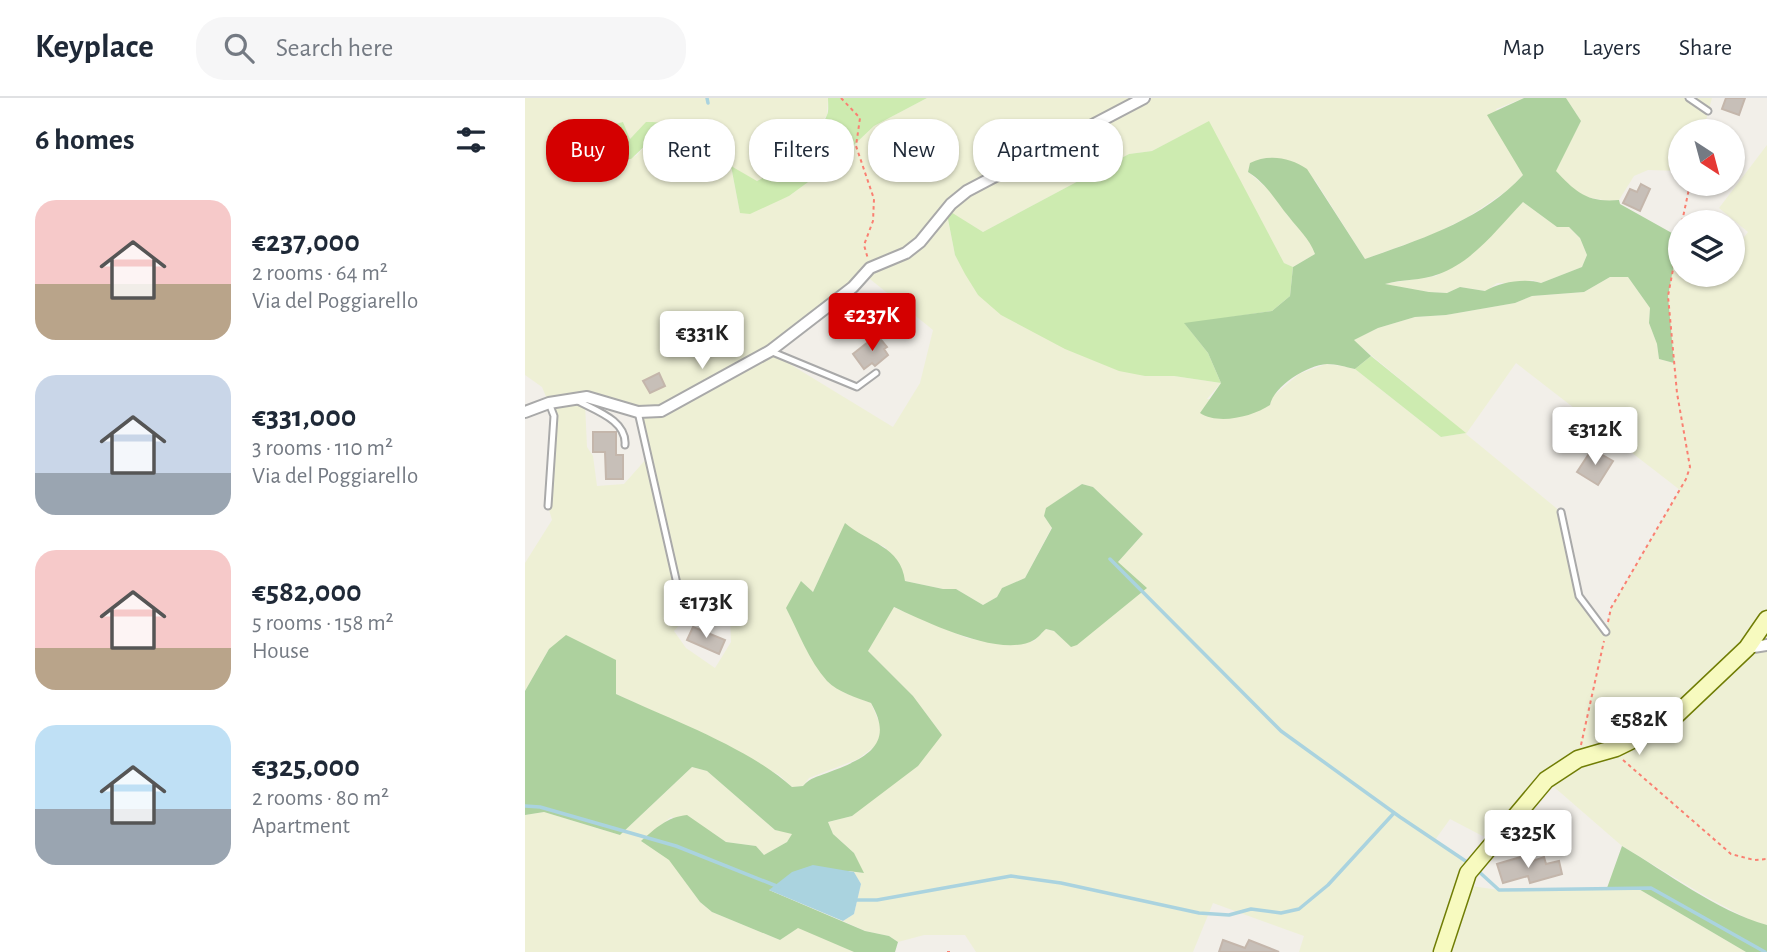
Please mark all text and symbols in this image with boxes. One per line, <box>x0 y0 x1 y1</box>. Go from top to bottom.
search box <box>196 17 686 80</box>
icon: search <box>220 29 258 67</box>
text: Keyplace <box>35 31 154 64</box>
text: Search here <box>276 35 393 61</box>
text: Map <box>1502 36 1544 60</box>
text: Layers <box>1582 36 1641 60</box>
text: Share <box>1679 36 1732 60</box>
chip: Buy <box>546 119 629 182</box>
chip: Rent <box>643 119 735 182</box>
chip: Filters <box>749 119 854 182</box>
chip: New <box>868 119 959 182</box>
chip: Apartment <box>973 119 1123 182</box>
north arrow <box>1668 119 1745 196</box>
map controls <box>1668 119 1745 287</box>
icon: filters <box>452 121 490 159</box>
text: 6 homes <box>35 125 135 155</box>
button: layers <box>1668 210 1745 287</box>
text: €237,000 <box>252 227 360 257</box>
icon: home <box>91 228 175 312</box>
text: 2 rooms · 64 m² <box>252 262 388 285</box>
text: Via del Poggiarello <box>252 290 418 313</box>
pin: €237K <box>823 294 921 353</box>
text: €237K <box>845 304 899 327</box>
pin: €331K <box>653 312 751 371</box>
text: €331K <box>676 322 728 345</box>
text: €331,000 <box>252 402 356 432</box>
icon: home <box>91 403 175 487</box>
pin: €312K <box>1546 408 1644 467</box>
text: €312K <box>1568 418 1622 441</box>
text: 3 rooms · 110 m² <box>252 437 393 460</box>
text: Via del Poggiarello <box>252 465 418 488</box>
text: €582,000 <box>252 577 362 607</box>
icon: home <box>91 578 175 662</box>
pin: €173K <box>657 580 755 640</box>
text: €173K <box>680 591 732 614</box>
text: 5 rooms · 158 m² <box>252 612 394 635</box>
text: House <box>252 640 309 663</box>
pin: €582K <box>1590 698 1688 757</box>
text: €582K <box>1611 708 1667 731</box>
text: €325,000 <box>252 752 360 782</box>
icon: home <box>91 753 175 837</box>
text: 2 rooms · 80 m² <box>252 787 389 810</box>
pin: €325K <box>1479 810 1577 870</box>
text: Apartment <box>252 815 350 838</box>
text: €325K <box>1501 821 1555 844</box>

